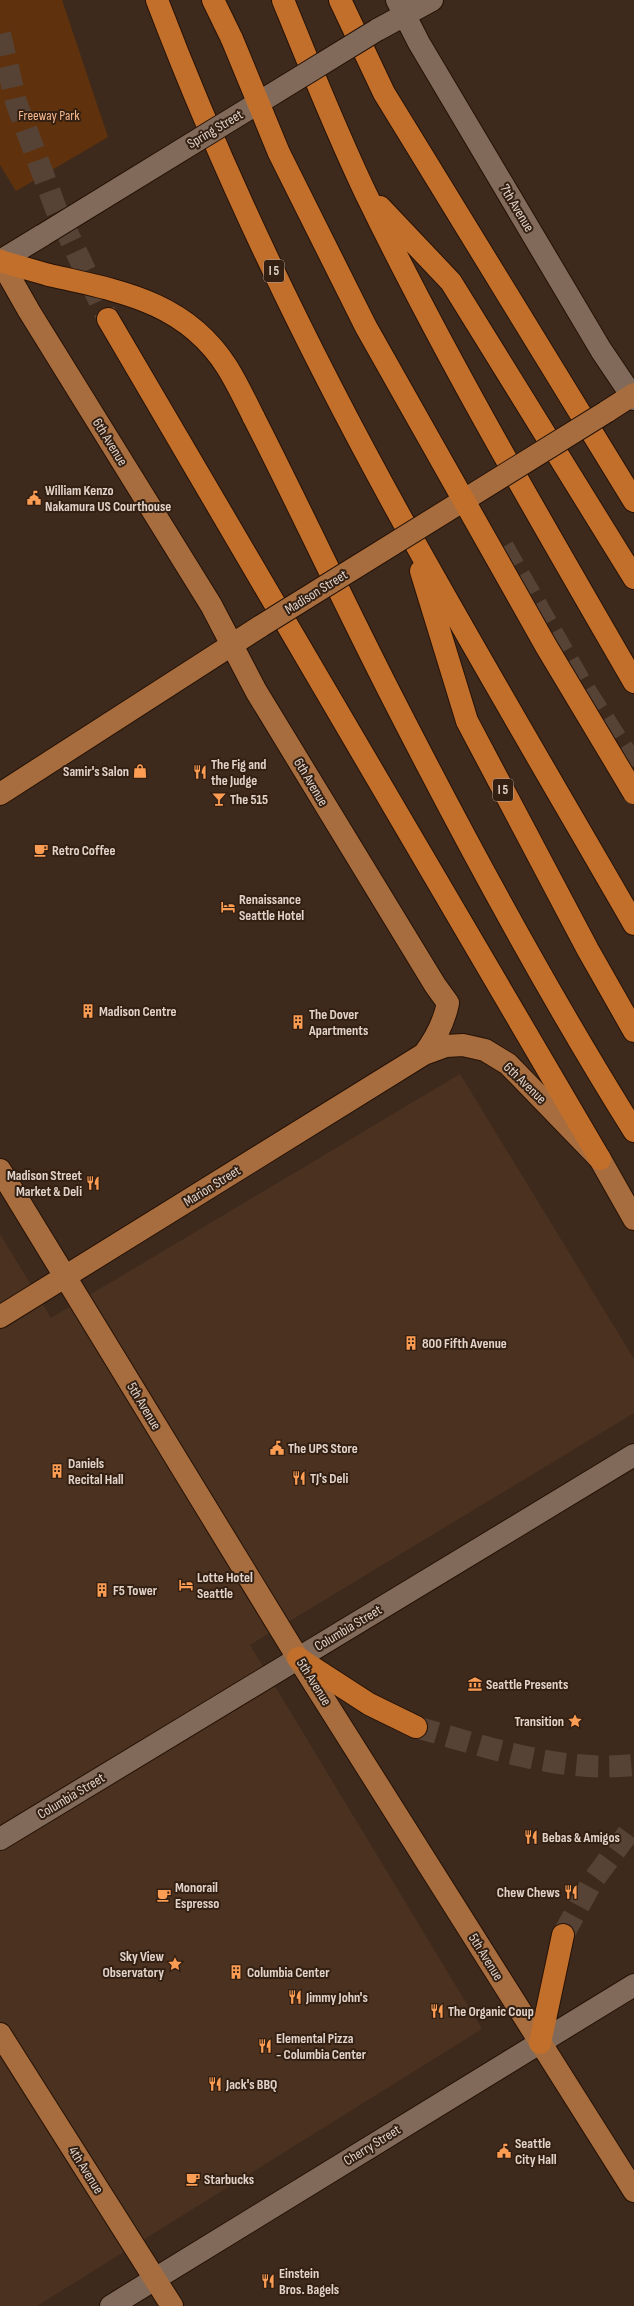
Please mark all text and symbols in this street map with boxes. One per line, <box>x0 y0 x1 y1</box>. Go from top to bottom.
street label: Spring Street <box>184 106 246 152</box>
park label: Freeway Park <box>18 107 80 124</box>
street label: 7th Avenue <box>496 181 538 235</box>
road number: I 5 <box>264 260 284 282</box>
street label: 6th Avenue <box>89 415 131 469</box>
place label: William Kenzo Nakamura US Courthouse <box>45 482 171 515</box>
public building icon: William Kenzo Nakamura US Courthouse <box>26 490 42 506</box>
street label: Madison Street <box>281 566 351 618</box>
street label: 6th Avenue <box>290 755 332 809</box>
place label: The Fig and the Judge <box>211 756 266 789</box>
place label: Samir's Salon <box>63 763 129 780</box>
shop icon: Samir's Salon <box>132 763 148 779</box>
restaurant icon: The Fig and the Judge <box>192 764 208 780</box>
road number: I 5 <box>493 779 513 801</box>
bar icon: The 515 <box>211 791 227 807</box>
place label: The 515 <box>230 791 268 808</box>
cafe icon: Retro Coffee <box>33 842 49 858</box>
place label: Retro Coffee <box>52 842 115 859</box>
place label: Renaissance Seattle Hotel <box>239 891 304 924</box>
hotel icon: Renaissance Seattle Hotel <box>220 899 236 915</box>
building icon: Madison Centre <box>80 1003 96 1019</box>
place label: Madison Centre <box>99 1003 177 1020</box>
place label: The Dover Apartments <box>308 1006 368 1039</box>
building icon: The Dover Apartments <box>290 1014 306 1030</box>
street label: 6th Avenue <box>500 1059 550 1107</box>
street label: Marion Street <box>180 1162 244 1210</box>
place label: Madison Street Market & Deli <box>7 1167 82 1200</box>
restaurant icon: Madison Street Market & Deli <box>85 1175 101 1191</box>
building icon: 800 Fifth Avenue <box>403 1335 419 1351</box>
place label: 800 Fifth Avenue <box>422 1335 507 1352</box>
street label: 5th Avenue <box>123 1379 165 1433</box>
public building icon: The UPS Store <box>269 1440 285 1456</box>
place label: The UPS Store <box>288 1440 358 1457</box>
place label: Daniels Recital Hall <box>68 1455 124 1488</box>
building icon: Daniels Recital Hall <box>49 1463 65 1479</box>
restaurant icon: TJ's Deli <box>291 1470 307 1486</box>
place label: TJ's Deli <box>310 1470 349 1487</box>
place label: Lotte Hotel Seattle <box>197 1569 253 1602</box>
hotel icon: Lotte Hotel Seattle <box>178 1577 194 1593</box>
building icon: F5 Tower <box>94 1582 110 1598</box>
place label: F5 Tower <box>113 1582 158 1599</box>
street label: Columbia Street <box>311 1601 385 1655</box>
street label: 5th Avenue <box>293 1655 335 1709</box>
museum icon: Seattle Presents <box>467 1676 483 1692</box>
place label: Seattle Presents <box>486 1676 568 1693</box>
place label: Transition <box>515 1713 564 1730</box>
place icon: Transition <box>567 1713 583 1729</box>
street label: Columbia Street <box>34 1769 108 1823</box>
restaurant icon: Bebas & Amigos <box>523 1829 539 1845</box>
place label: Bebas & Amigos <box>542 1829 620 1846</box>
place label: Monorail Espresso <box>175 1879 219 1912</box>
place label: Chew Chews <box>497 1884 560 1901</box>
restaurant icon: Chew Chews <box>563 1884 579 1900</box>
cafe icon: Monorail Espresso <box>156 1887 172 1903</box>
street label: 5th Avenue <box>465 1930 507 1984</box>
place label: Sky View Observatory <box>102 1948 165 1981</box>
place icon: Sky View Observatory <box>167 1956 183 1972</box>
building icon: Columbia Center <box>228 1964 244 1980</box>
place label: Columbia Center <box>247 1964 330 1981</box>
restaurant icon: Jimmy John's <box>287 1989 303 2005</box>
place label: Jimmy John's <box>305 1989 368 2006</box>
restaurant icon: The Organic Coup <box>429 2003 445 2019</box>
place label: The Organic Coup <box>448 2003 534 2020</box>
place label: Elemental Pizza - Columbia Center <box>276 2030 367 2063</box>
restaurant icon: Elemental Pizza - Columbia Center <box>257 2038 273 2054</box>
restaurant icon: Jack's BBQ <box>207 2076 223 2092</box>
place label: Jack's BBQ <box>225 2076 277 2093</box>
street label: Cherry Street <box>340 2121 404 2169</box>
place label: Seattle City Hall <box>515 2135 557 2168</box>
street label: 4th Avenue <box>65 2143 107 2197</box>
public building icon: Seattle City Hall <box>496 2143 512 2159</box>
cafe icon: Starbucks <box>185 2171 201 2187</box>
place label: Starbucks <box>204 2171 254 2188</box>
place label: Einstein Bros. Bagels <box>279 2265 339 2298</box>
restaurant icon: Einstein Bros. Bagels <box>260 2273 276 2289</box>

